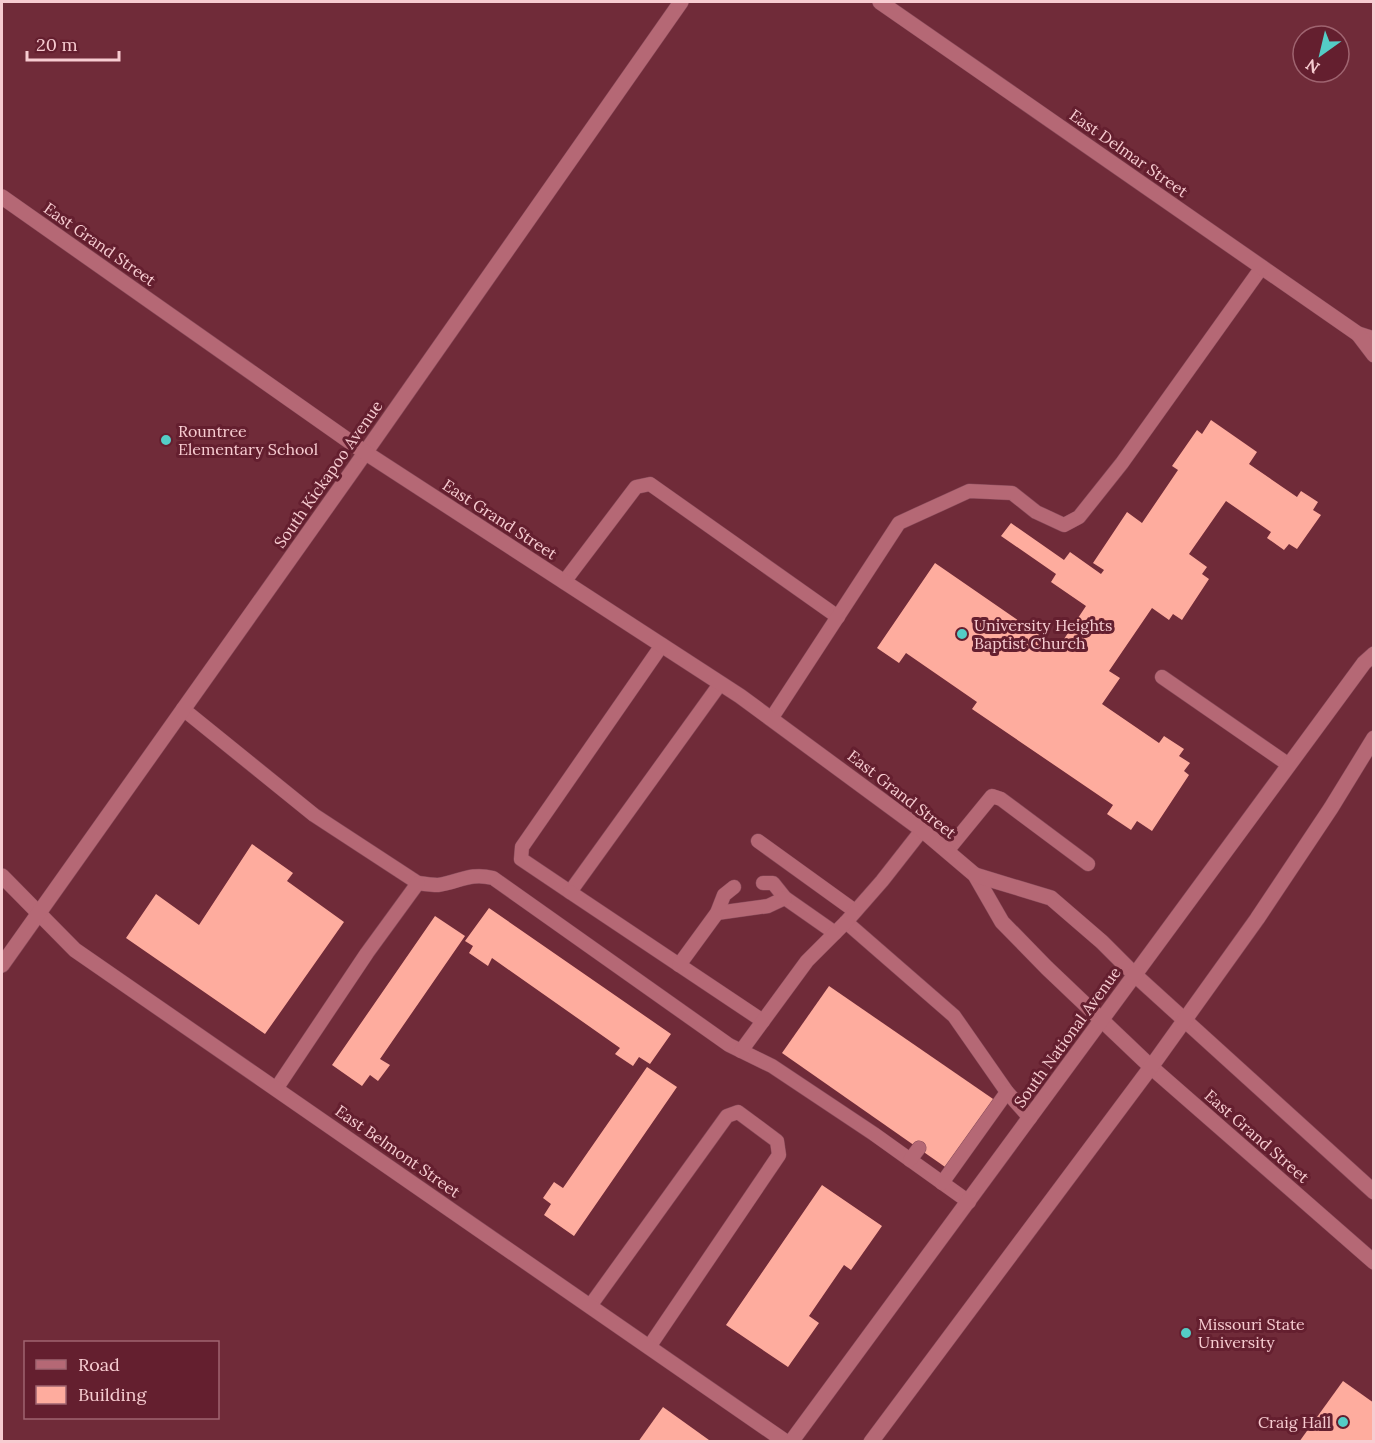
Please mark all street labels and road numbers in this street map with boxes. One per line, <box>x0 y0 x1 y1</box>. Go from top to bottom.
street label: East Delmar Street <box>1066 105 1193 202</box>
street label: East Grand Street <box>40 198 161 291</box>
street label: South Kickapoo Avenue <box>269 396 387 552</box>
street label: East Grand Street <box>439 475 562 564</box>
street label: East Grand Street <box>844 745 961 843</box>
street label: South National Avenue <box>1009 962 1125 1111</box>
street label: East Grand Street <box>1201 1085 1314 1187</box>
street label: East Belmont Street <box>332 1100 465 1202</box>

